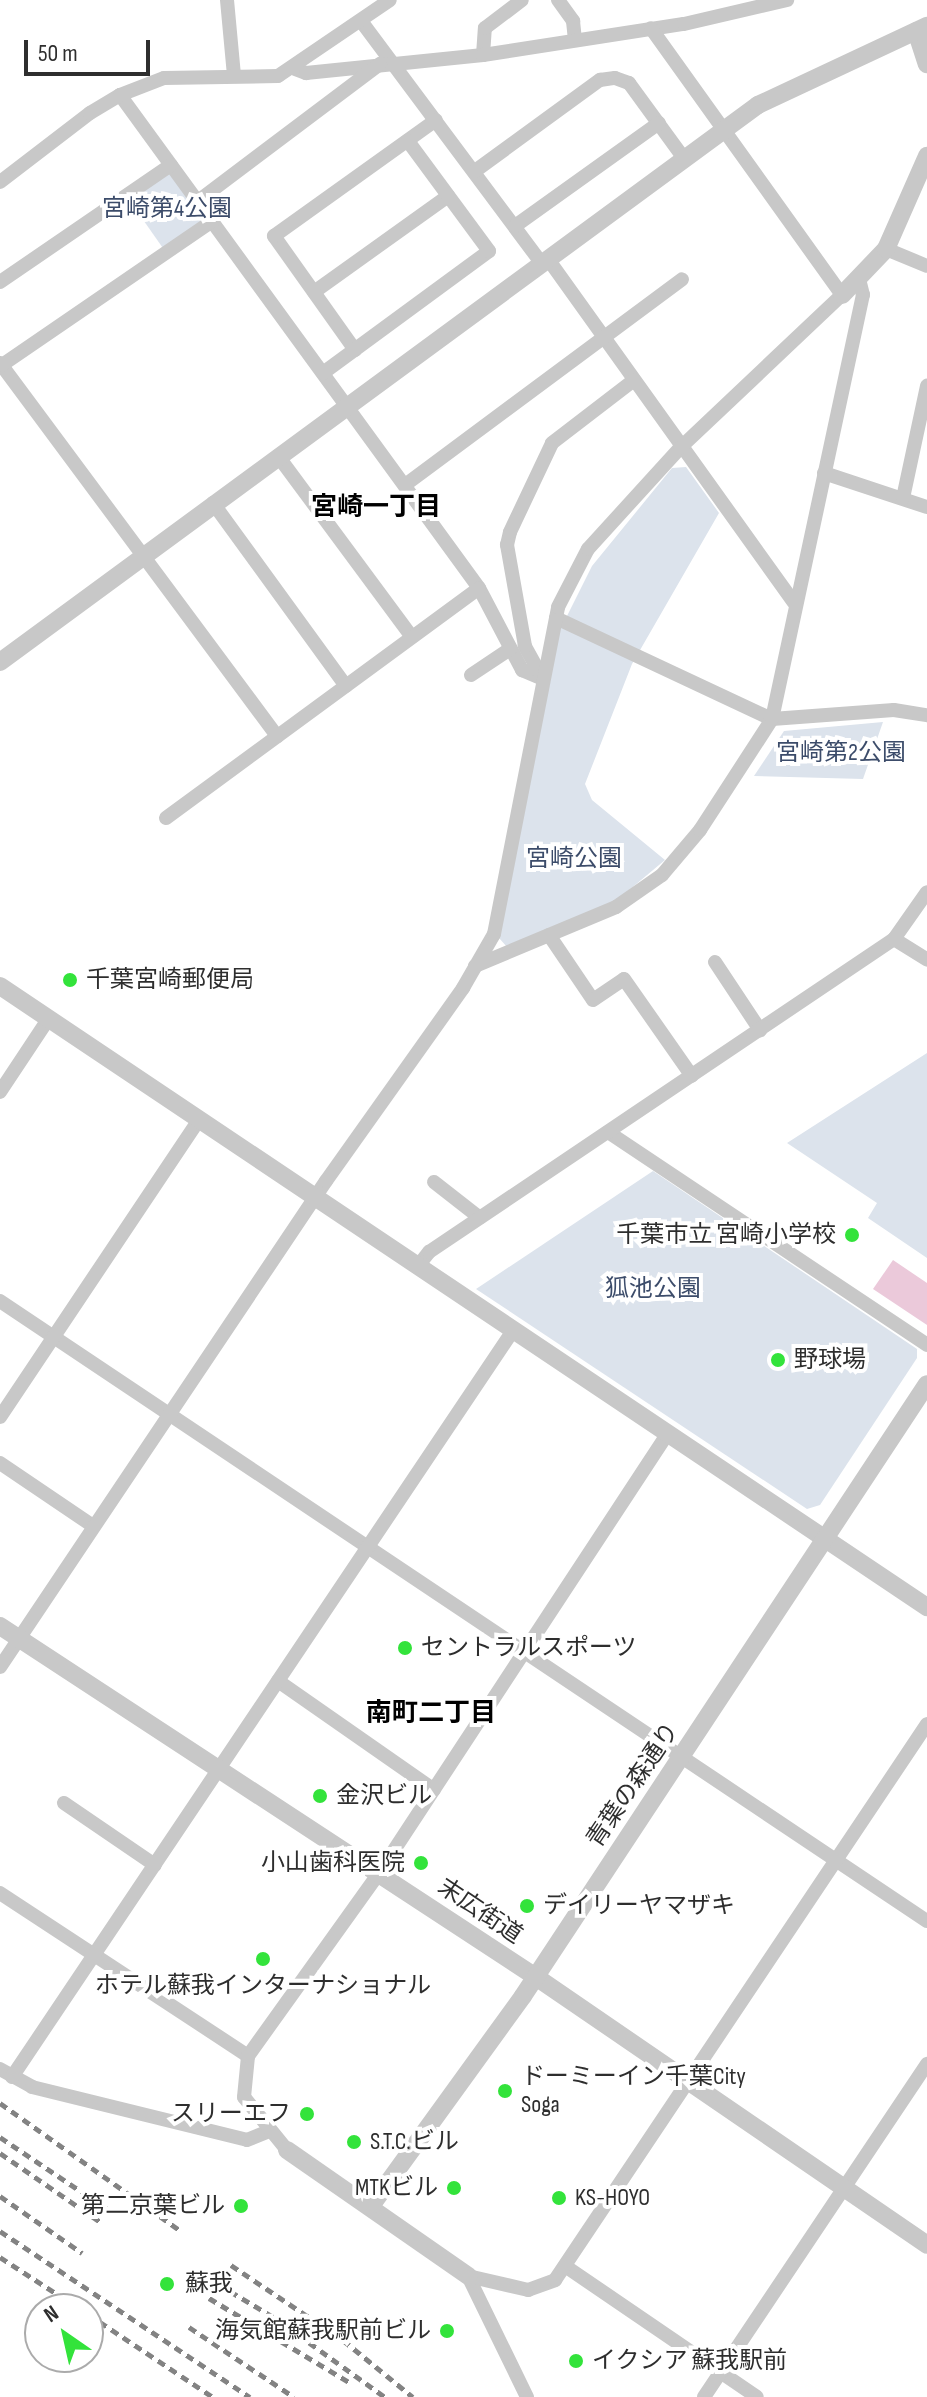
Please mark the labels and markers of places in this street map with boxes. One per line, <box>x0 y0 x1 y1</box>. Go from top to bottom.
place label: 千葉宮崎郵便局 <box>86 966 254 994</box>
marker: 千葉宮崎郵便局 <box>61 971 79 989</box>
place label: 千葉市立 宮崎小学校 <box>616 1221 836 1249</box>
marker: 千葉市立 宮崎小学校 <box>843 1226 861 1244</box>
place label: 野球場 <box>794 1346 866 1374</box>
marker: 野球場 <box>769 1351 787 1369</box>
place label: セントラルスポーツ <box>421 1634 637 1662</box>
marker: セントラルスポーツ <box>396 1639 414 1657</box>
place label: 金沢ビル <box>336 1782 432 1810</box>
marker: 金沢ビル <box>311 1787 329 1805</box>
place label: 小山歯科医院 <box>261 1849 405 1877</box>
marker: 小山歯科医院 <box>412 1854 430 1872</box>
place label: デイリーヤマザキ <box>543 1892 735 1920</box>
marker: デイリーヤマザキ <box>518 1897 536 1915</box>
marker: ホテル蘇我インターナショナル <box>254 1950 272 1968</box>
place label: ホテル蘇我インターナショナル <box>95 1972 431 2000</box>
place label: ドーミーイン千葉City Soga <box>521 2063 746 2119</box>
marker: ドーミーイン千葉City Soga <box>496 2082 514 2100</box>
place label: スリーエフ <box>171 2100 291 2128</box>
marker: スリーエフ <box>298 2105 316 2123</box>
place label: S.T.C.ビル <box>370 2128 459 2156</box>
marker: S.T.C.ビル <box>345 2133 363 2151</box>
place label: MTKビル <box>355 2174 438 2202</box>
marker: MTKビル <box>445 2179 463 2197</box>
place label: KS-HOYO <box>575 2184 650 2212</box>
marker: KS-HOYO <box>550 2189 568 2207</box>
place label: 第二京葉ビル <box>81 2192 225 2220</box>
marker: 第二京葉ビル <box>232 2197 250 2215</box>
place label: 蘇我 <box>185 2270 233 2298</box>
marker: 蘇我 <box>156 2273 178 2295</box>
place label: 海気館蘇我駅前ビル <box>215 2317 431 2345</box>
marker: 海気館蘇我駅前ビル <box>438 2322 456 2340</box>
place label: イクシア 蘇我駅前 <box>592 2347 788 2375</box>
marker: イクシア 蘇我駅前 <box>567 2352 585 2370</box>

